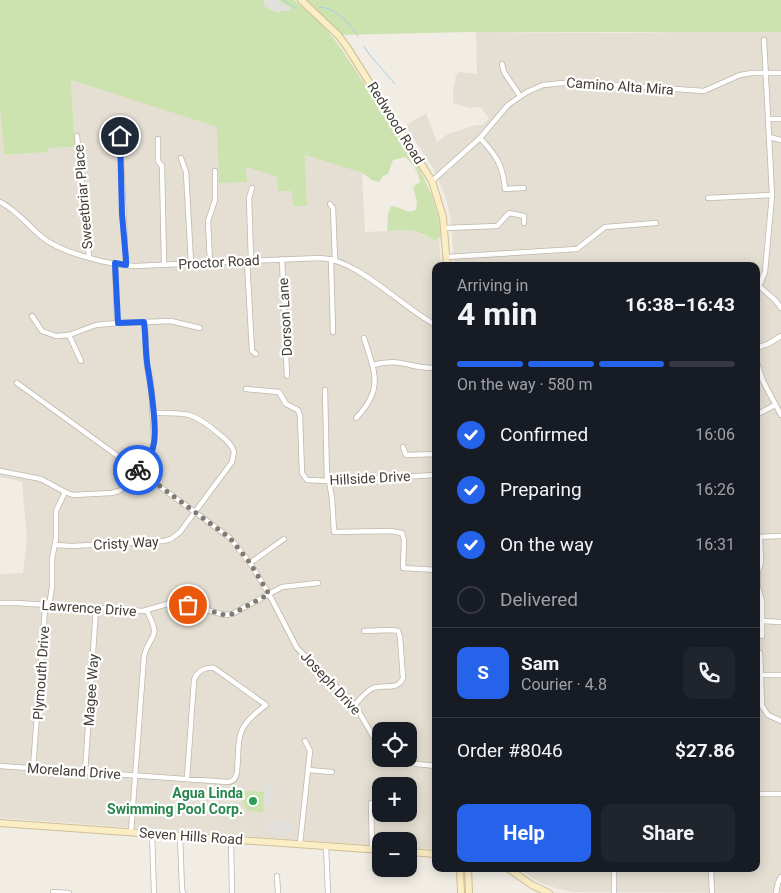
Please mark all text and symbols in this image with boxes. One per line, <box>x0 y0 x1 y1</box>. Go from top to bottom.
street label: Camino Alta Mira <box>566 74 674 98</box>
street label: Redwood Road <box>364 79 428 167</box>
pin <box>99 115 141 157</box>
icon: home <box>106 122 134 150</box>
street label: Sweetbriar Place <box>70 144 96 250</box>
street label: Proctor Road <box>178 252 260 272</box>
text: Arriving in <box>457 276 528 295</box>
street label: Dorson Lane <box>275 277 295 357</box>
text: 16:38–16:43 <box>625 293 735 316</box>
text: 4 min <box>457 295 537 333</box>
text: On the way · 580 m <box>457 375 593 394</box>
icon: check <box>457 421 485 449</box>
text: Confirmed <box>500 423 588 446</box>
text: 16:06 <box>695 425 735 444</box>
courier <box>113 445 163 495</box>
icon: bike <box>124 456 152 484</box>
street label: Hillside Drive <box>329 468 411 488</box>
icon: check <box>457 476 485 504</box>
text: Preparing <box>500 478 582 501</box>
text: 16:26 <box>695 480 735 499</box>
icon: check <box>457 531 485 559</box>
street label: Cristy Way <box>93 533 159 553</box>
text: On the way <box>500 533 593 556</box>
text: 16:31 <box>695 535 735 554</box>
pin <box>167 584 209 626</box>
text: Delivered <box>500 588 578 611</box>
icon: bag <box>174 591 202 619</box>
street label: Lawrence Drive <box>41 597 137 619</box>
street label: Plymouth Drive <box>30 626 52 720</box>
button: phone <box>683 647 735 699</box>
street label: Joseph Drive <box>298 648 364 718</box>
text: Sam <box>521 652 559 675</box>
street label: Magee Way <box>80 653 102 727</box>
text: S <box>477 661 489 684</box>
text: Courier · 4.8 <box>521 675 607 694</box>
map controls <box>372 722 417 877</box>
button: locate <box>372 722 417 767</box>
text: Order #8046 <box>457 739 563 762</box>
text: $27.86 <box>675 739 735 762</box>
street label: Moreland Drive <box>27 760 121 782</box>
button: + <box>372 777 417 822</box>
place label: Agua Linda Swimming Pool Corp. <box>107 785 244 817</box>
marker: Agua Linda Swimming Pool Corp. <box>247 795 259 807</box>
button: Help <box>457 804 591 862</box>
button: Share <box>601 804 735 862</box>
street label: Seven Hills Road <box>139 824 243 848</box>
button: − <box>372 832 417 877</box>

